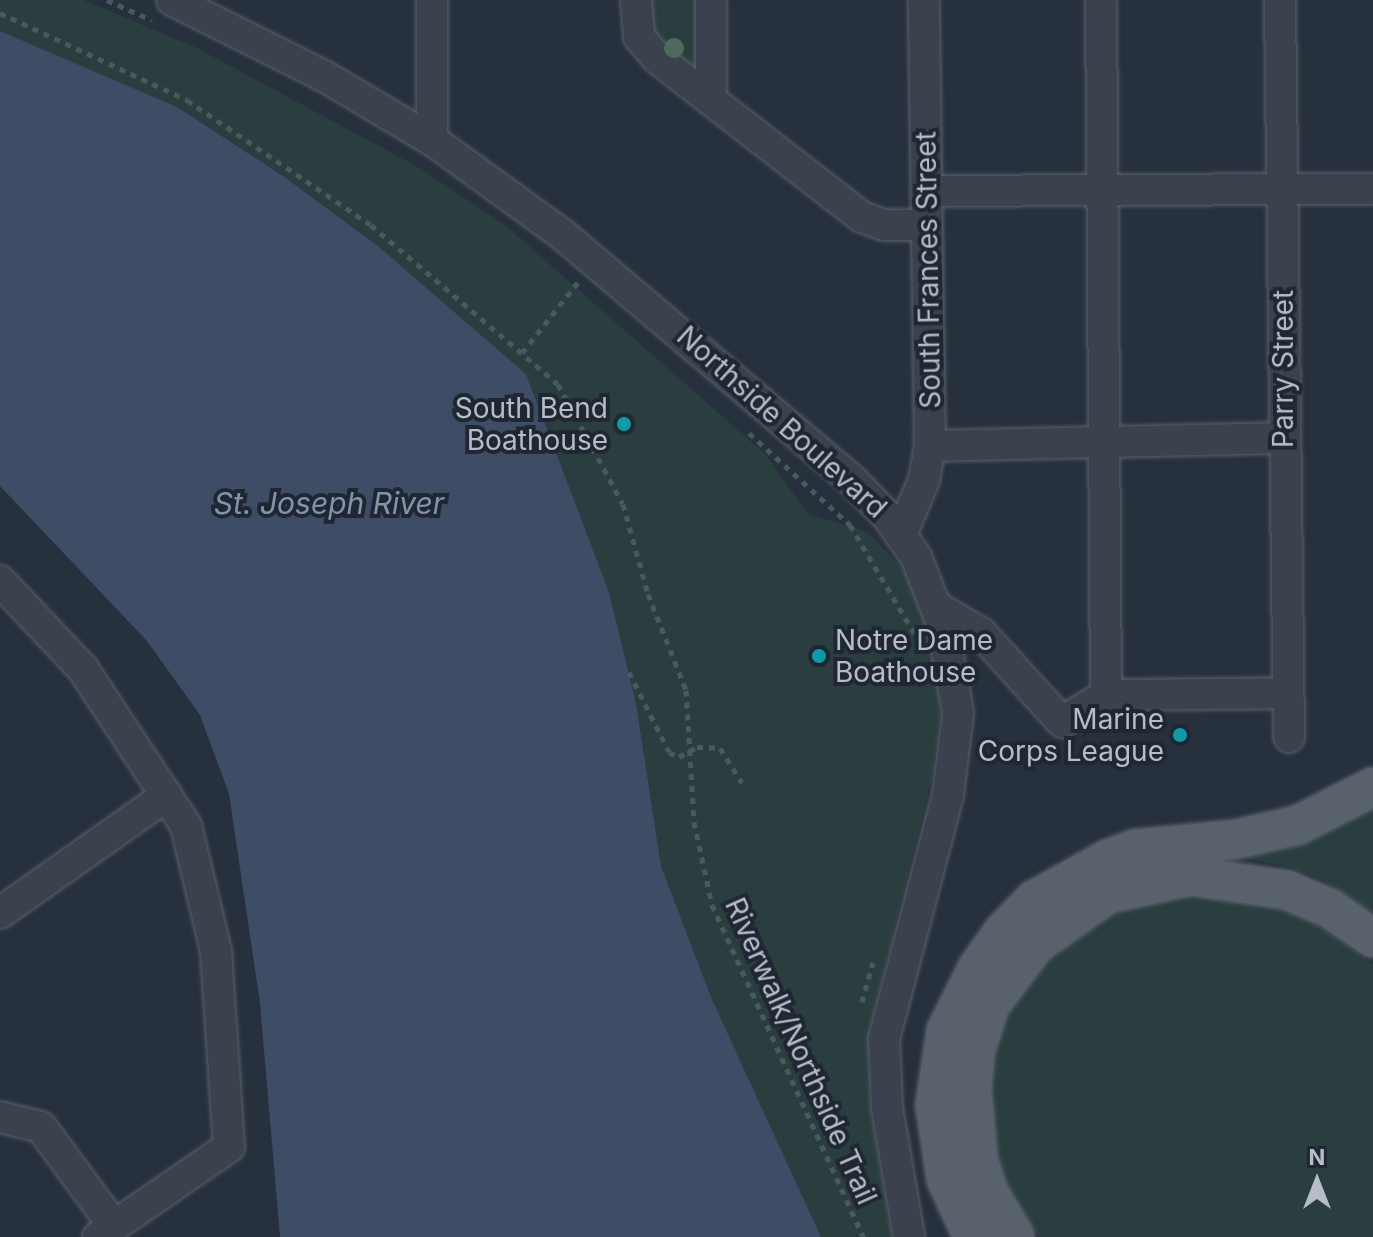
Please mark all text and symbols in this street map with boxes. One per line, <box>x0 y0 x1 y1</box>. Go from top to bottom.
street label: South Frances Street <box>909 131 947 409</box>
street label: Parry Street <box>1266 290 1300 448</box>
street label: Northside Boulevard <box>670 319 894 525</box>
place label: South Bend Boathouse <box>455 391 608 457</box>
marker: South Bend Boathouse <box>615 415 633 433</box>
water label: St. Joseph River <box>214 485 444 521</box>
place label: Notre Dame Boathouse <box>835 623 993 689</box>
marker: Notre Dame Boathouse <box>810 647 828 665</box>
place label: Marine Corps League <box>978 702 1164 768</box>
marker: Marine Corps League <box>1171 726 1189 744</box>
street label: Riverwalk/Northside Trail <box>718 893 884 1209</box>
north arrow <box>1277 1141 1357 1221</box>
text: N <box>1309 1144 1325 1170</box>

